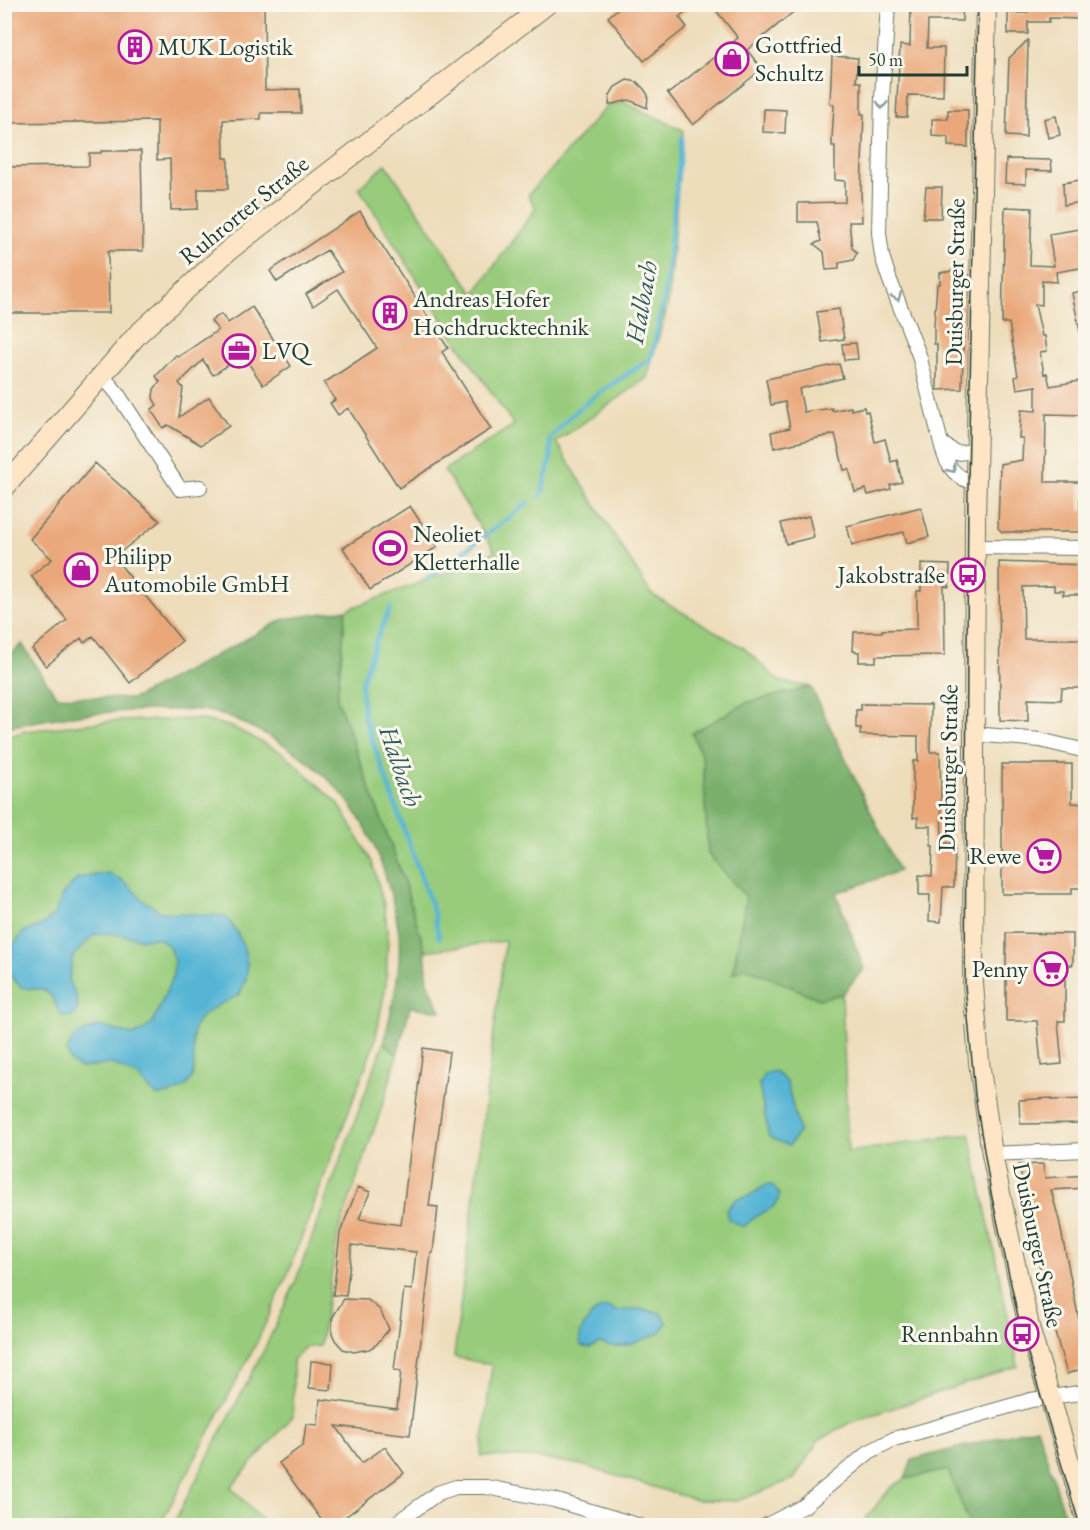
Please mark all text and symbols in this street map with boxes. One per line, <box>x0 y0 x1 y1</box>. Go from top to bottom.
building icon: MUK Logistik <box>117 29 153 65</box>
place label: Gottfried Schultz <box>755 29 843 88</box>
place label: MUK Logistik <box>158 31 294 62</box>
scale bar <box>859 39 967 77</box>
shop icon: Gottfried Schultz <box>714 41 750 77</box>
text: 50 m <box>868 48 903 71</box>
one-way arrow <box>876 100 888 109</box>
street label: Ruhrorter Straße <box>173 148 315 271</box>
street label: Duisburger Straße <box>938 198 971 366</box>
water label: Halbach <box>617 258 665 347</box>
place label: Andreas Hofer Hochdrucktechnik <box>412 283 590 342</box>
one-way arrow <box>889 291 902 302</box>
building icon: Andreas Hofer Hochdrucktechnik <box>372 295 408 331</box>
office icon: LVQ <box>221 333 257 369</box>
place label: LVQ <box>262 335 313 366</box>
one-way arrow <box>945 462 956 473</box>
place label: Neoliet Kletterhalle <box>413 518 520 577</box>
sports icon: Neoliet Kletterhalle <box>372 530 408 566</box>
place label: Philipp Automobile GmbH <box>103 540 289 599</box>
shop icon: Philipp Automobile GmbH <box>63 552 99 588</box>
bus stop icon: Jakobstraße <box>950 557 986 593</box>
place label: Jakobstraße <box>835 559 945 590</box>
street label: Duisburger Straße <box>931 684 964 852</box>
water label: Halbach <box>371 720 431 811</box>
supermarket icon: Rewe <box>1026 838 1062 874</box>
place label: Rewe <box>969 840 1021 871</box>
supermarket icon: Penny <box>1033 951 1069 987</box>
place label: Penny <box>972 953 1028 984</box>
street label: Duisburger Straße <box>1006 1160 1071 1330</box>
bus stop icon: Rennbahn <box>1004 1316 1040 1352</box>
place label: Rennbahn <box>901 1318 999 1349</box>

